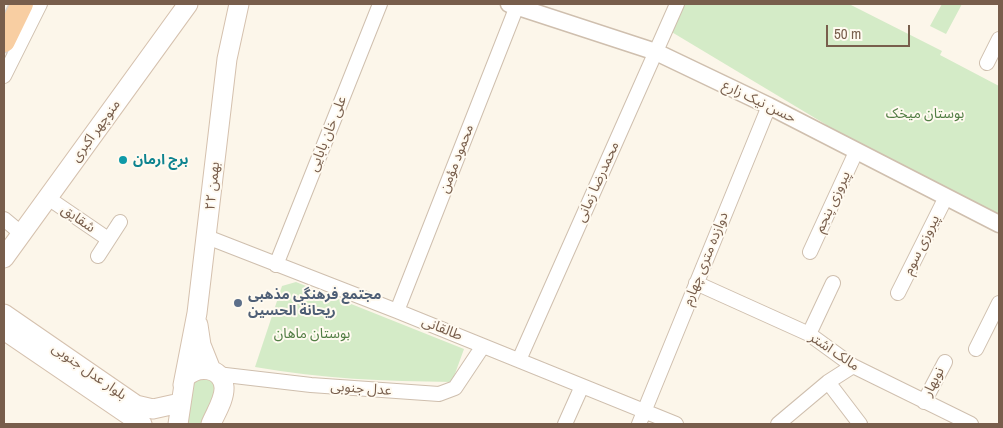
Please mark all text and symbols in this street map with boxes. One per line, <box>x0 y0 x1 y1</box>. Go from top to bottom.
scale bar <box>828 15 912 47</box>
text: 50 m <box>834 23 861 44</box>
street label: حسن نیک زارع <box>719 77 799 127</box>
street label: علی خان بابایی <box>305 94 351 174</box>
street label: منوچهر اکبری <box>68 97 124 165</box>
park label: بوستان میخک <box>886 106 964 122</box>
street label: محمود مؤمن <box>436 122 478 196</box>
street label: محمدرضا زمانی <box>573 139 623 225</box>
place label: برج ارمان <box>133 152 189 168</box>
marker: برج ارمان <box>117 154 129 166</box>
street label: ۲۲ بهمن <box>202 161 224 211</box>
street label: پیروزی پنجم <box>811 169 855 235</box>
street label: شقایق <box>58 201 98 237</box>
street label: دوازده متری چهارم <box>680 210 732 308</box>
street label: پیروزی سوم <box>900 212 944 278</box>
place label: مجتمع فرهنگی مذهبی ریحانة الحسین <box>248 287 381 320</box>
marker: مجتمع فرهنگی مذهبی ریحانة الحسین <box>232 297 244 309</box>
street label: طالقانی <box>419 313 465 345</box>
park label: بوستان ماهان <box>274 326 350 342</box>
street label: مالک اشتر <box>806 329 862 375</box>
street label: بلوار عدل جنوبی <box>48 340 130 404</box>
street label: نوبهار <box>920 365 948 399</box>
street label: عدل جنوبی <box>330 378 392 400</box>

